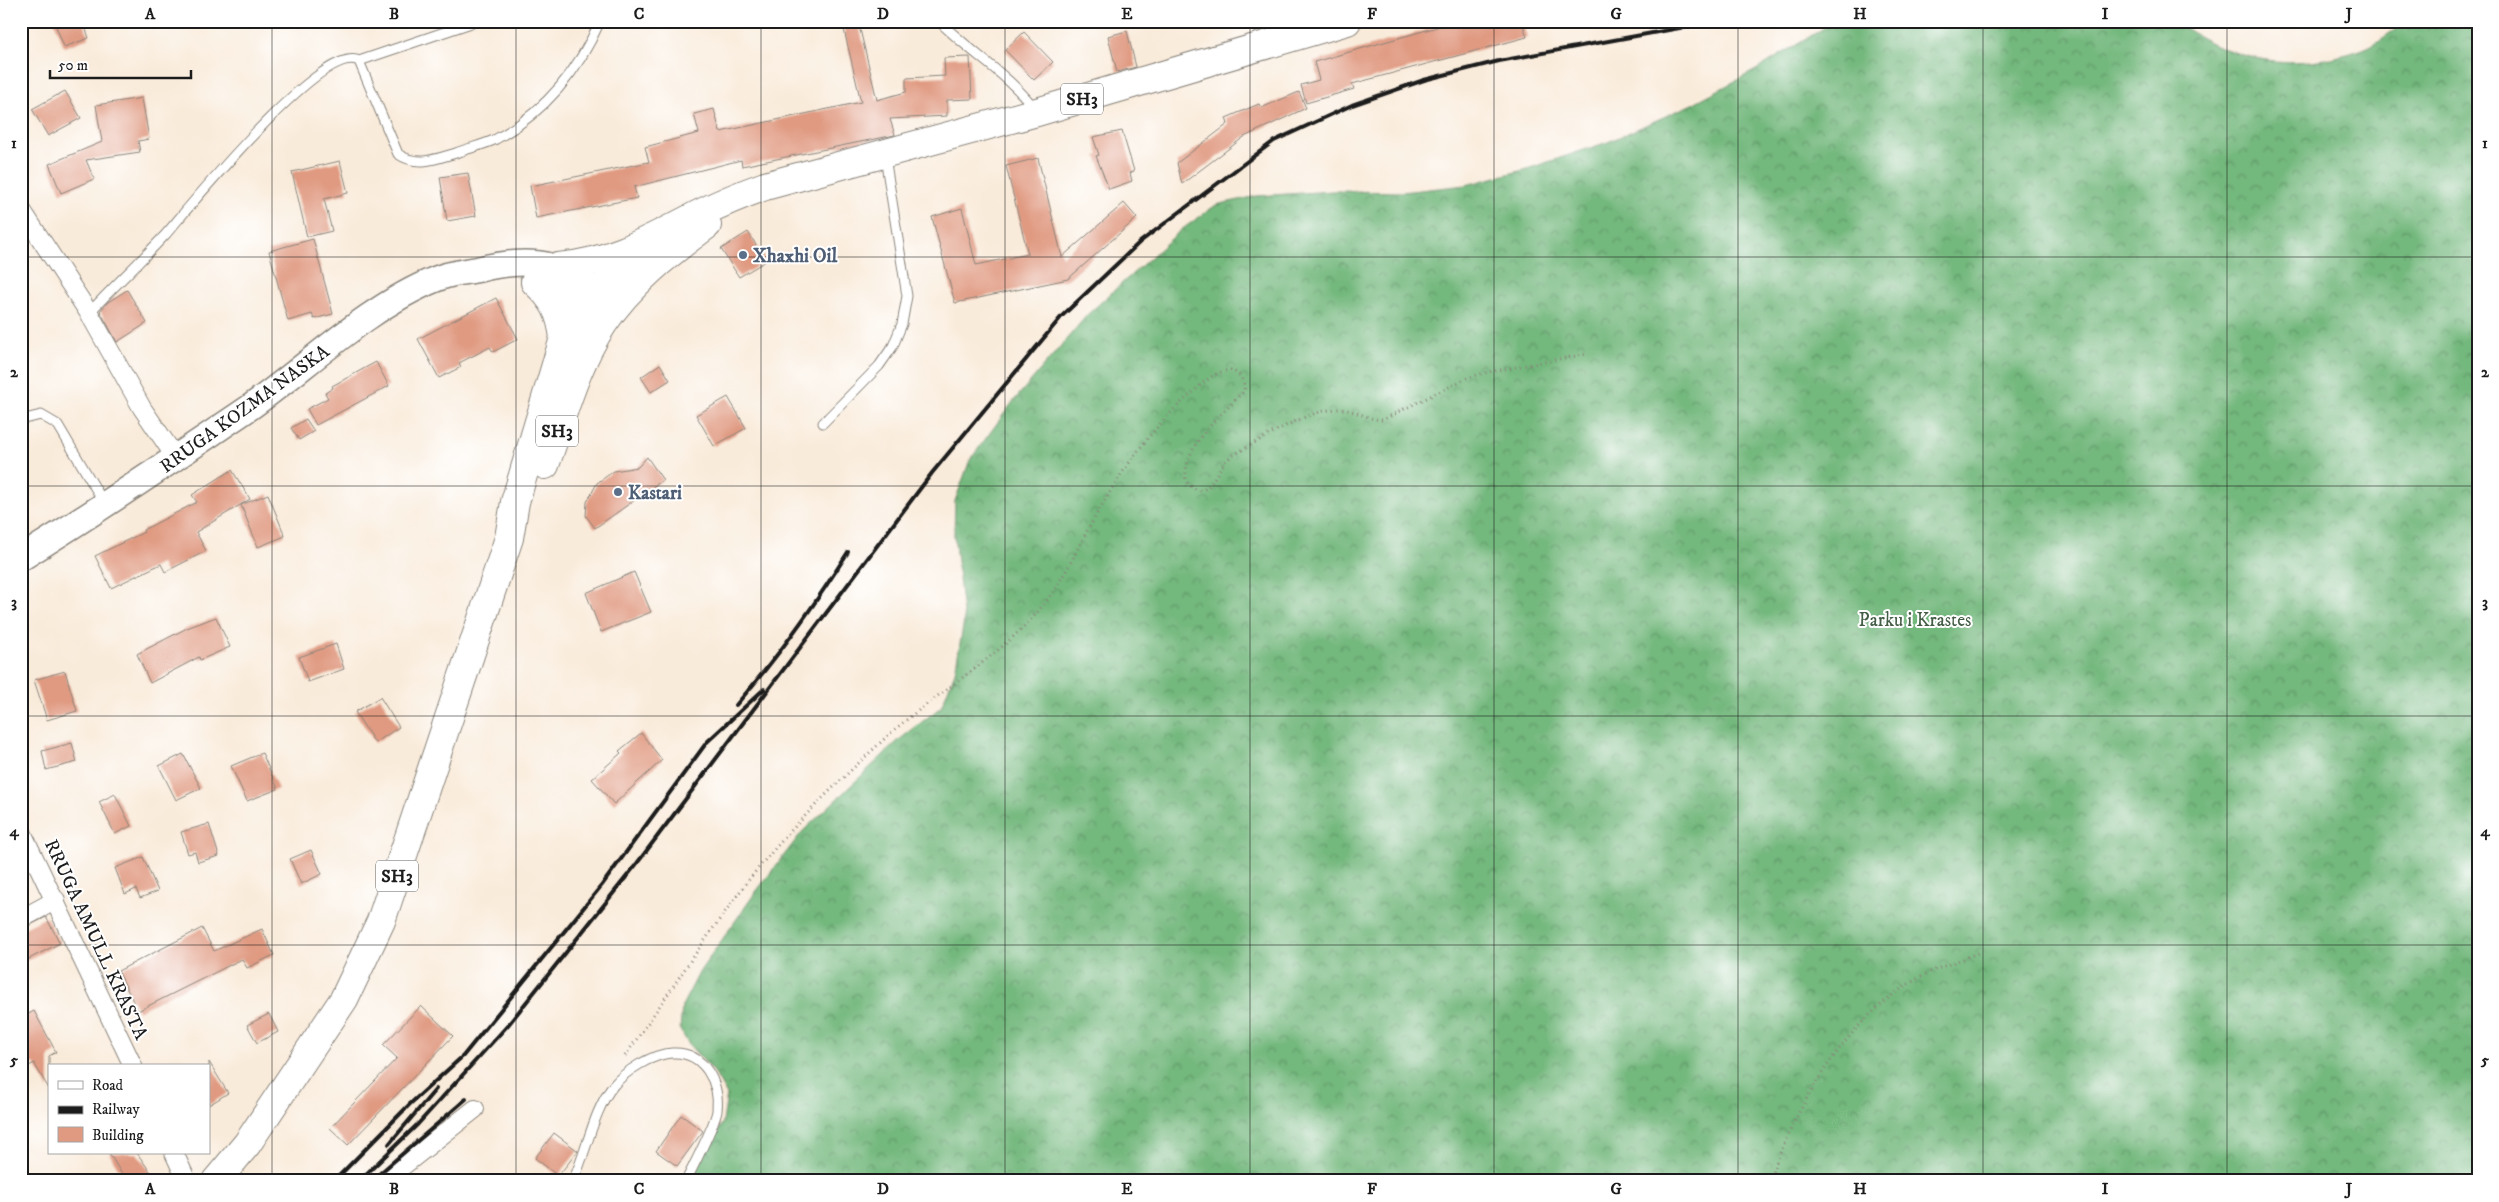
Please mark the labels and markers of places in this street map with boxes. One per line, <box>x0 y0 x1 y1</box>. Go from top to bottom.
place label: Xhaxhi Oil <box>753 245 837 268</box>
marker: Xhaxhi Oil <box>737 249 749 261</box>
place label: Kastari <box>628 482 682 505</box>
marker: Kastari <box>612 486 624 498</box>

